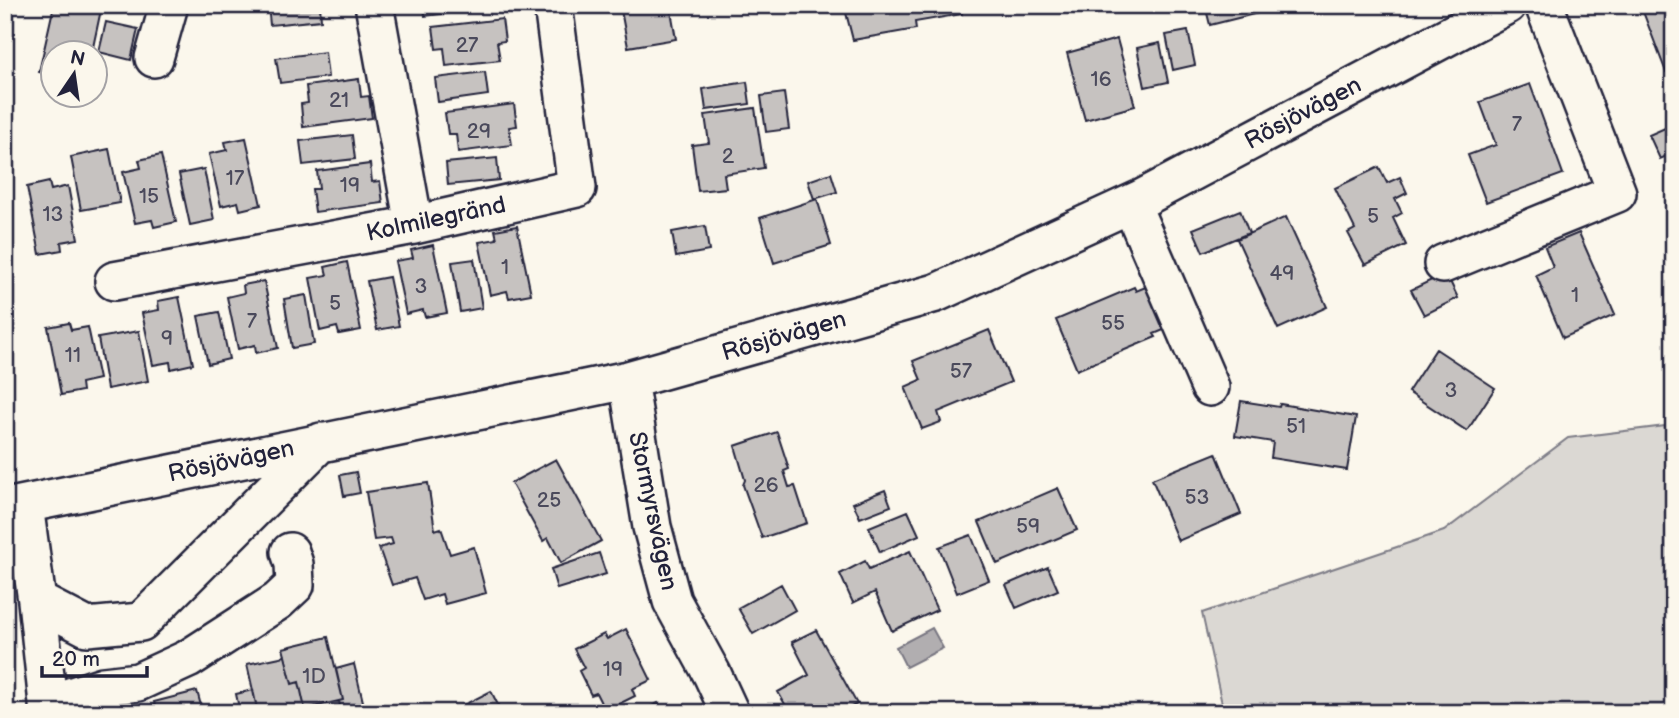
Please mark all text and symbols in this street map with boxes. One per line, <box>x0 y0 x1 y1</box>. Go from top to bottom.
house number: 27 <box>456 33 479 58</box>
north arrow <box>38 38 108 108</box>
text: N <box>68 46 87 72</box>
house number: 16 <box>1091 67 1112 92</box>
street label: Rösjövägen <box>1240 70 1366 156</box>
house number: 21 <box>329 88 349 113</box>
house number: 7 <box>1512 112 1523 137</box>
house number: 29 <box>467 119 491 144</box>
house number: 2 <box>722 144 735 169</box>
house number: 17 <box>226 166 245 191</box>
house number: 19 <box>340 173 360 198</box>
house number: 15 <box>139 184 159 209</box>
street label: Kolmilegränd <box>364 190 508 248</box>
house number: 13 <box>42 202 64 227</box>
house number: 5 <box>1367 204 1379 229</box>
house number: 1 <box>501 255 509 280</box>
house number: 49 <box>1270 261 1294 286</box>
house number: 3 <box>415 274 427 299</box>
house number: 1 <box>1571 283 1579 308</box>
house number: 5 <box>329 291 341 316</box>
street label: Rösjövägen <box>718 304 850 368</box>
house number: 7 <box>247 309 258 334</box>
house number: 55 <box>1101 311 1125 336</box>
house number: 9 <box>161 326 173 351</box>
house number: 11 <box>65 343 81 368</box>
house number: 57 <box>950 359 973 384</box>
house number: 3 <box>1445 378 1457 403</box>
house number: 51 <box>1286 414 1306 439</box>
street label: Stormyrsvägen <box>622 429 684 593</box>
street label: Rösjövägen <box>165 434 297 488</box>
house number: 26 <box>753 473 779 498</box>
house number: 53 <box>1185 485 1209 510</box>
house number: 25 <box>537 488 561 513</box>
house number: 59 <box>1016 514 1040 539</box>
scale bar <box>42 634 147 678</box>
text: 20 m <box>52 647 100 672</box>
house number: 19 <box>603 657 623 682</box>
house number: 1D <box>302 664 326 689</box>

